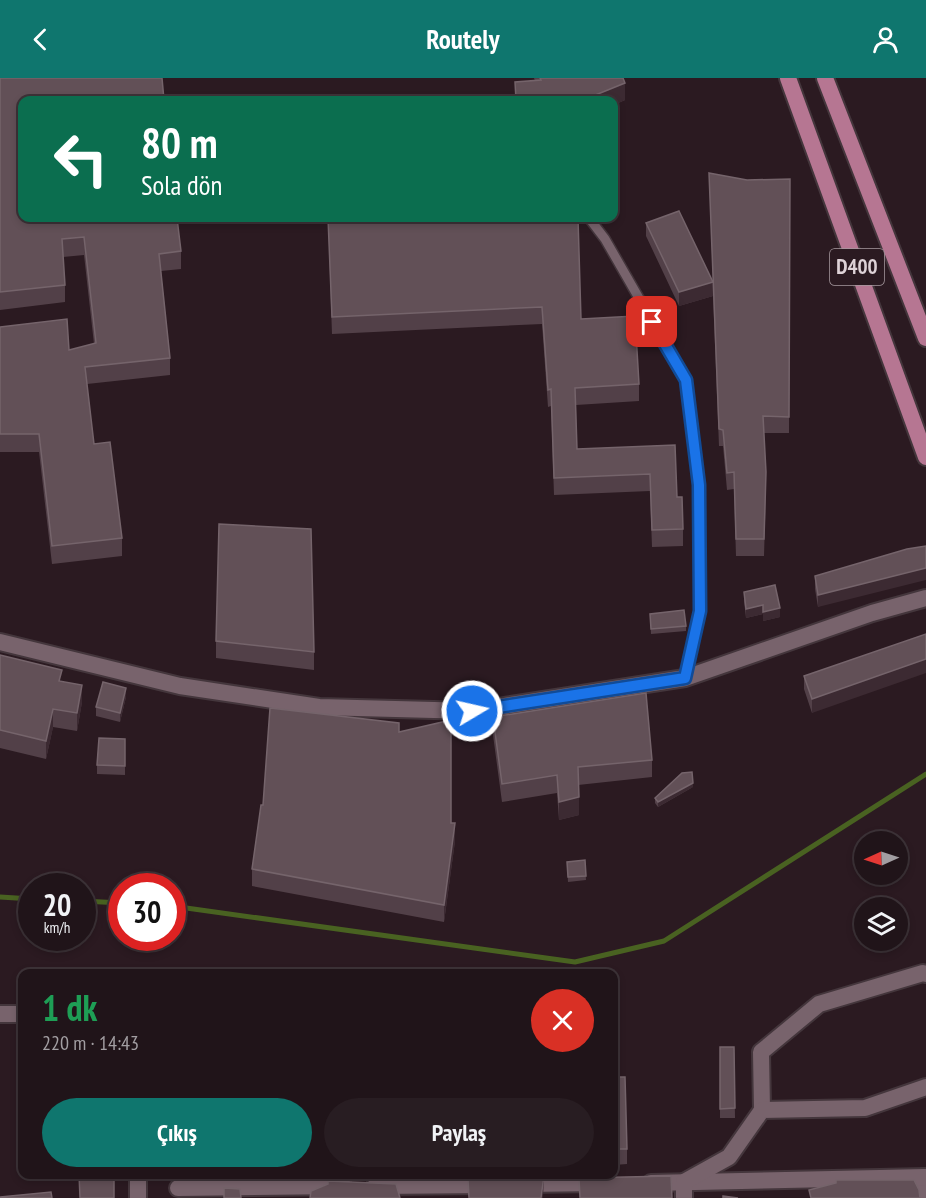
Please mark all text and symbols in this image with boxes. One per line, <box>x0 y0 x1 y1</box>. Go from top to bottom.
text: Routely <box>426 22 500 56</box>
icon: back <box>24 23 57 56</box>
icon: person <box>869 23 902 56</box>
text: 80 m <box>141 115 218 170</box>
icon: left <box>42 120 120 198</box>
text: Sola dön <box>141 168 222 202</box>
road number: D400 <box>830 249 884 285</box>
pin <box>626 296 677 347</box>
icon: arrive <box>635 305 668 338</box>
position arrow <box>440 679 504 743</box>
north arrow <box>854 831 908 885</box>
map controls <box>854 831 908 951</box>
speed limit sign: 30 <box>108 873 186 951</box>
text: 20 <box>43 885 71 924</box>
button: layers <box>854 897 908 951</box>
text: km/h <box>44 918 70 937</box>
text: 1 dk <box>42 984 97 1031</box>
button: close <box>531 989 594 1052</box>
text: 220 m · 14:43 <box>42 1030 139 1056</box>
button: Çıkış <box>42 1098 312 1167</box>
button: Paylaş <box>324 1098 594 1167</box>

